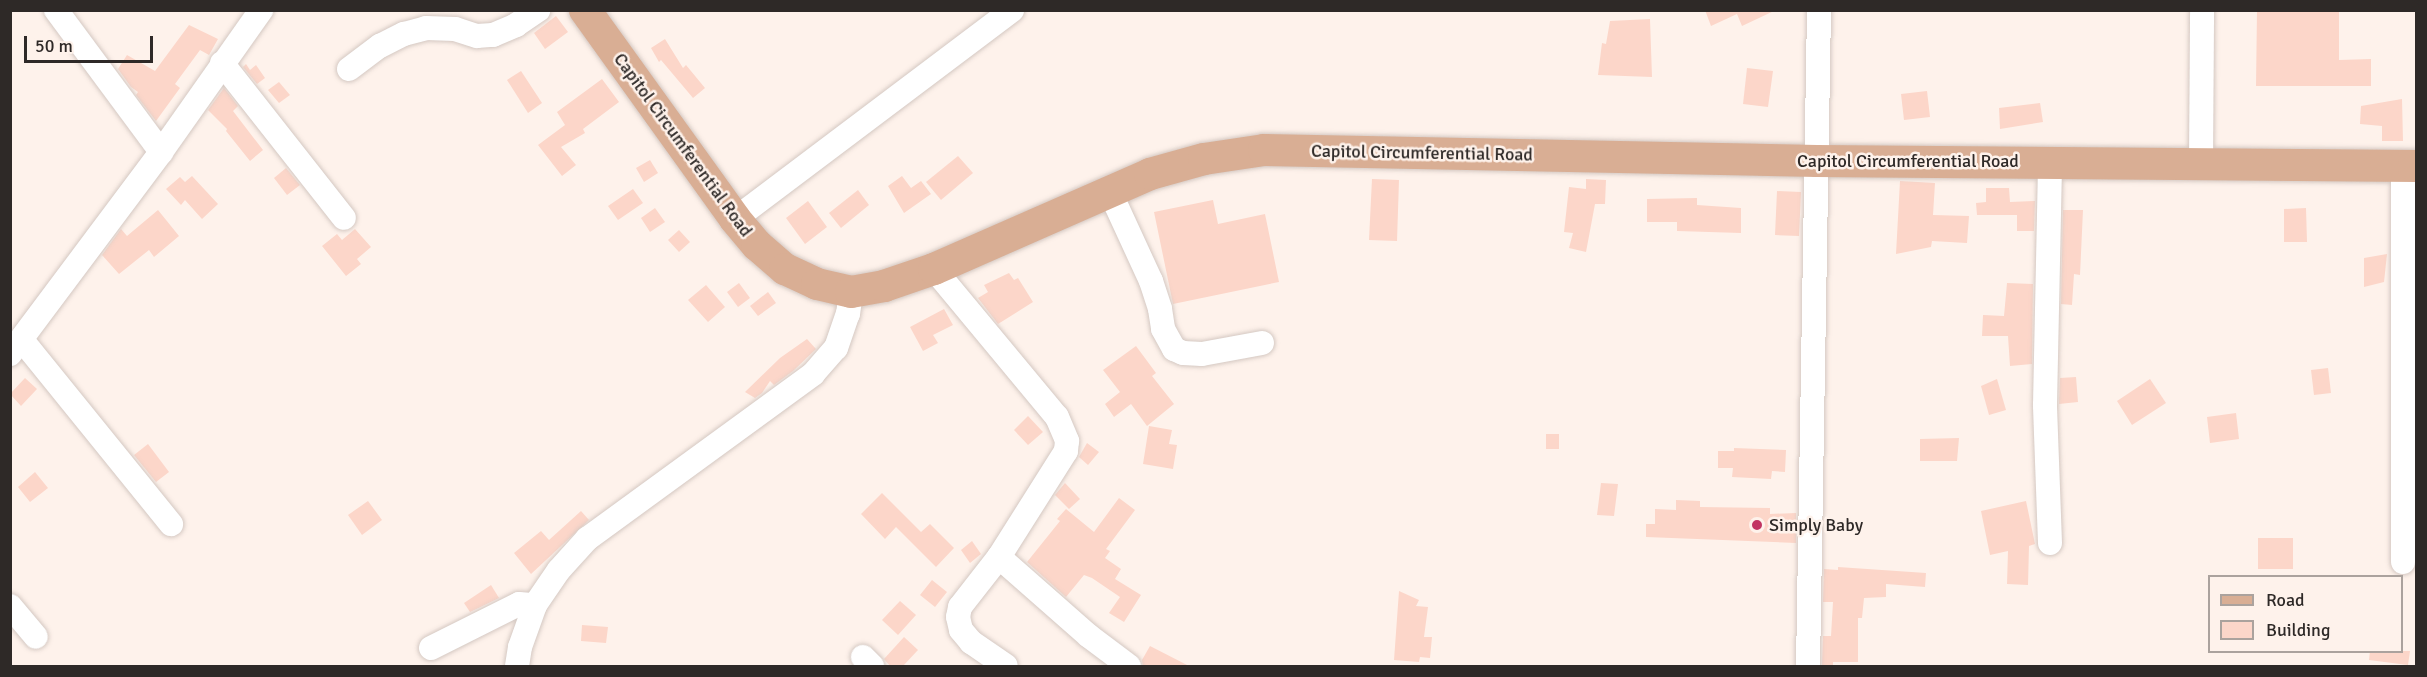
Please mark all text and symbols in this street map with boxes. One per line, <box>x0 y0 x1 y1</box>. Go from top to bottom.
scale bar <box>27 24 156 62</box>
text: 50 m <box>35 35 73 57</box>
street label: Capitol Circumferential Road <box>609 49 757 241</box>
street label: Capitol Circumferential Road <box>1311 140 1533 166</box>
street label: Capitol Circumferential Road <box>1797 150 2019 172</box>
place label: Simply Baby <box>1769 514 1863 536</box>
marker: Simply Baby <box>1750 518 1764 532</box>
legend <box>2208 575 2403 653</box>
text: Road <box>2266 589 2305 611</box>
text: Building <box>2266 619 2330 641</box>

